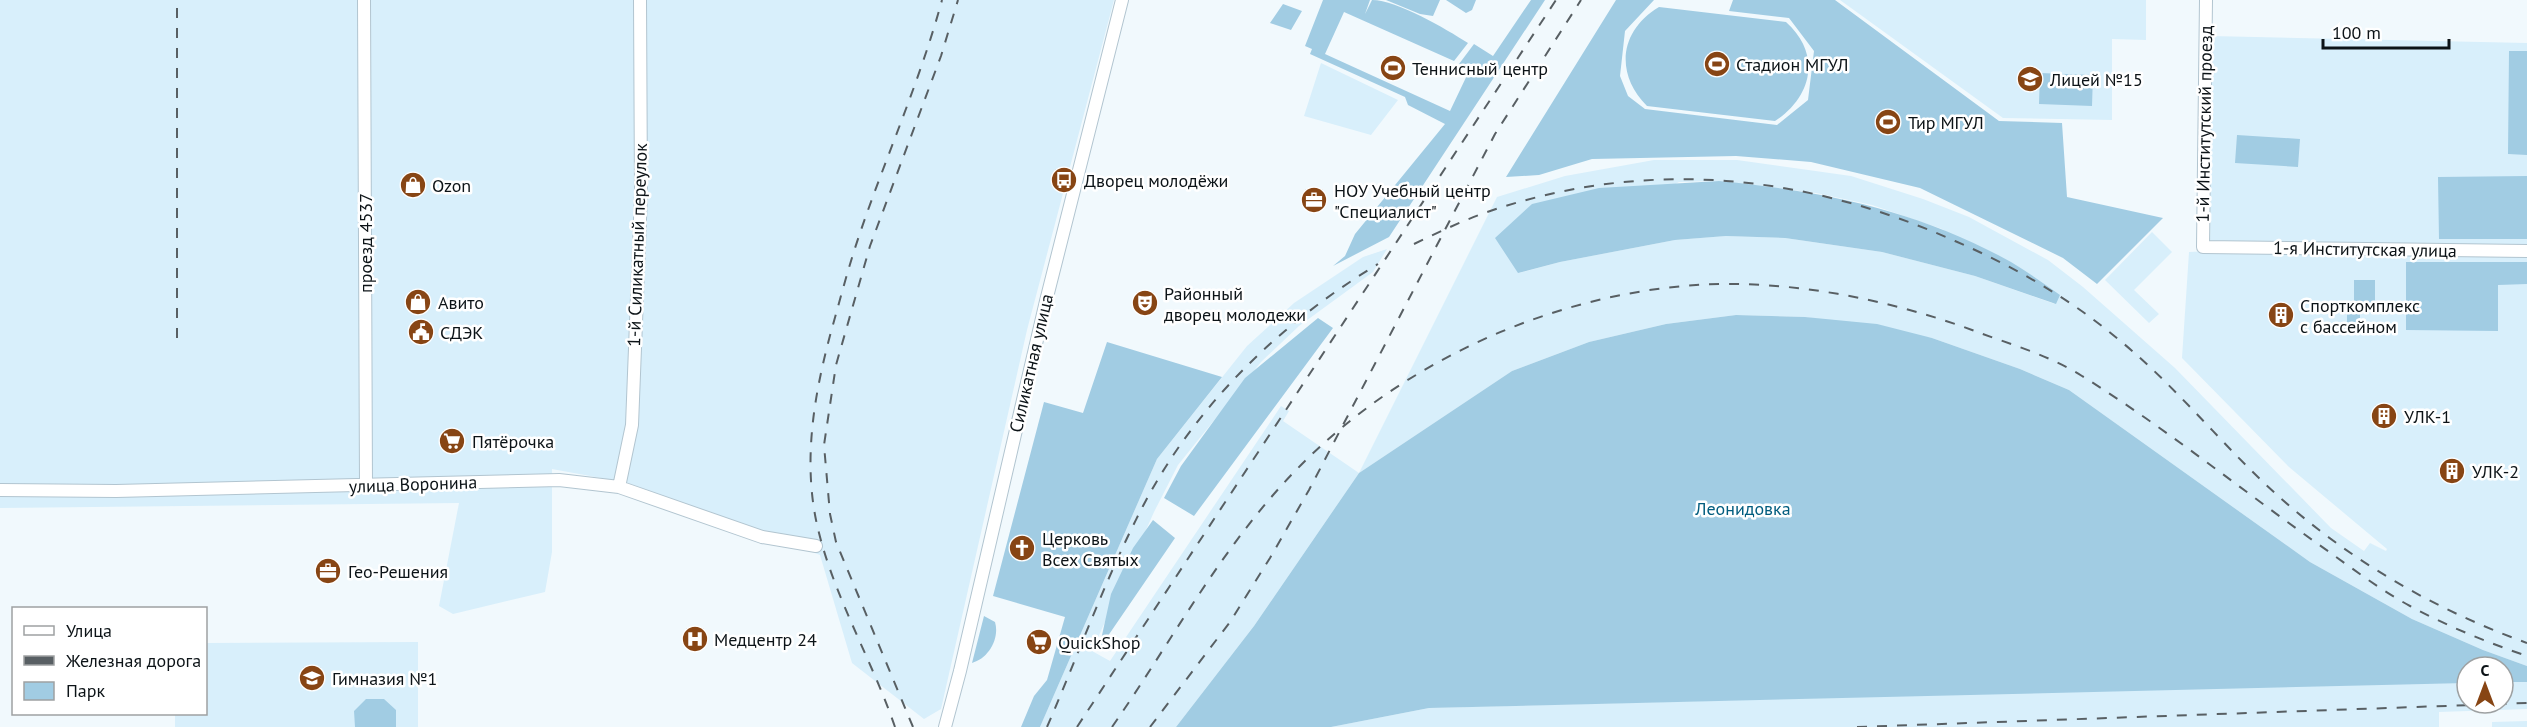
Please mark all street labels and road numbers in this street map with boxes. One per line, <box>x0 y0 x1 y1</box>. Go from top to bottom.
street label: 1-й Институтский проезд <box>2191 25 2217 223</box>
street label: 1-й Силикатный переулок <box>622 142 652 347</box>
street label: проезд 4537 <box>354 193 377 293</box>
street label: 1-я Институтская улица <box>2273 236 2457 262</box>
street label: Силикатная улица <box>1004 291 1058 435</box>
street label: улица Воронина <box>348 470 478 498</box>

